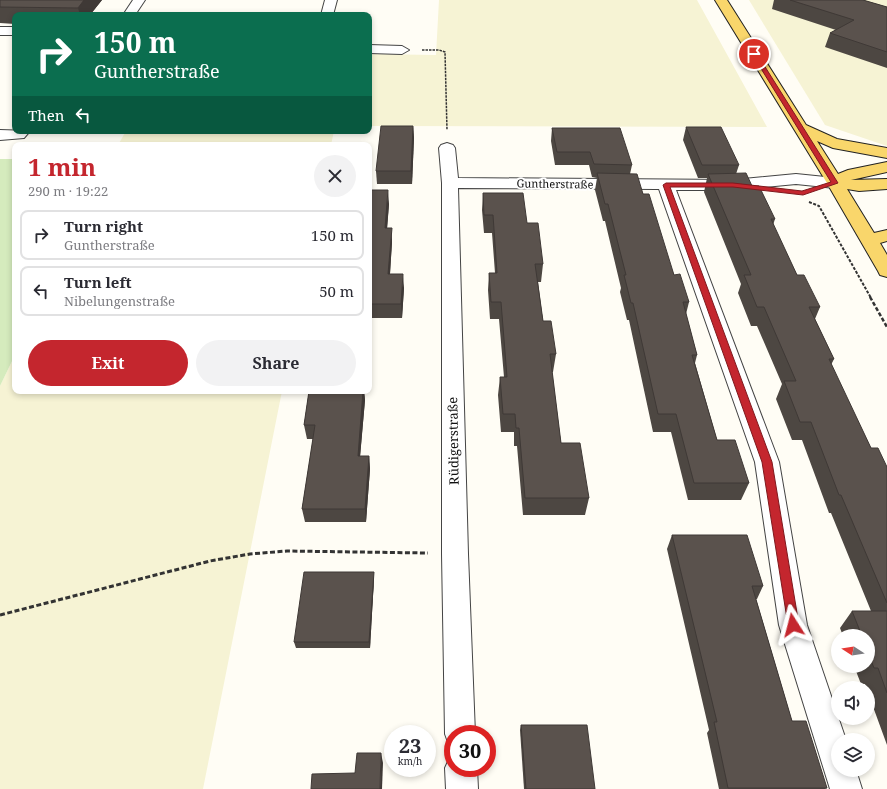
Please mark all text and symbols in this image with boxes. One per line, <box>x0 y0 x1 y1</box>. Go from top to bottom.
text: 150 m <box>94 23 176 61</box>
icon: right <box>28 28 80 80</box>
pin <box>737 37 771 71</box>
icon: arrive <box>743 43 765 65</box>
text: Guntherstraße <box>94 59 220 83</box>
icon: left <box>72 104 94 126</box>
text: Then <box>28 105 64 125</box>
text: 1 min <box>28 150 96 183</box>
button: close <box>314 155 356 197</box>
street label: Guntherstraße <box>516 175 594 192</box>
text: 290 m · 19:22 <box>28 182 108 200</box>
text: Turn right <box>64 216 143 236</box>
icon: right <box>30 224 52 246</box>
text: 150 m <box>311 225 354 245</box>
text: Guntherstraße <box>64 236 155 254</box>
text: Turn left <box>64 272 132 292</box>
icon: left <box>30 280 52 302</box>
text: 50 m <box>319 281 354 301</box>
text: Nibelungenstraße <box>64 292 175 310</box>
button: Exit <box>28 340 188 386</box>
button: Share <box>196 340 356 386</box>
street label: Rüdigerstraße <box>443 397 463 485</box>
position arrow <box>772 604 814 646</box>
north arrow <box>831 629 875 673</box>
map controls <box>831 629 875 777</box>
button: sound <box>831 681 875 725</box>
speed limit sign: 30 <box>444 725 496 777</box>
text: 23 <box>399 732 421 759</box>
button: layers <box>831 733 875 777</box>
text: km/h <box>398 754 422 768</box>

